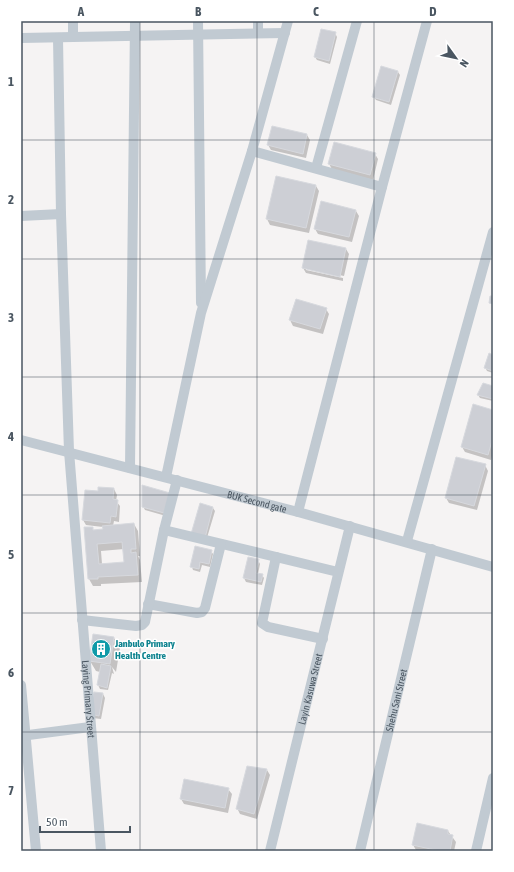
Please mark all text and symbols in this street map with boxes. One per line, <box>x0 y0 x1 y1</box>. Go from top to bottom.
text: A <box>77 4 85 19</box>
text: B <box>195 4 202 19</box>
text: C <box>313 4 319 19</box>
text: D <box>429 4 437 19</box>
north arrow <box>436 38 476 78</box>
text: N <box>458 57 471 69</box>
text: 1 <box>8 74 14 89</box>
text: 2 <box>8 192 14 207</box>
text: 3 <box>8 310 14 325</box>
text: 4 <box>7 429 14 444</box>
street label: BUK Second gate <box>226 489 288 515</box>
text: 5 <box>8 547 14 562</box>
building icon: Janbulo Primary Health Centre <box>90 638 112 660</box>
place label: Janbulo Primary Health Centre <box>114 638 176 661</box>
street label: Layin Kasuwa Street <box>296 652 324 726</box>
street label: Laying Primary Street <box>80 660 97 739</box>
text: 6 <box>8 665 14 680</box>
street label: Shehu Sani Street <box>384 668 409 733</box>
text: 7 <box>8 783 14 798</box>
scale bar <box>40 808 130 834</box>
text: 50 m <box>46 815 68 829</box>

